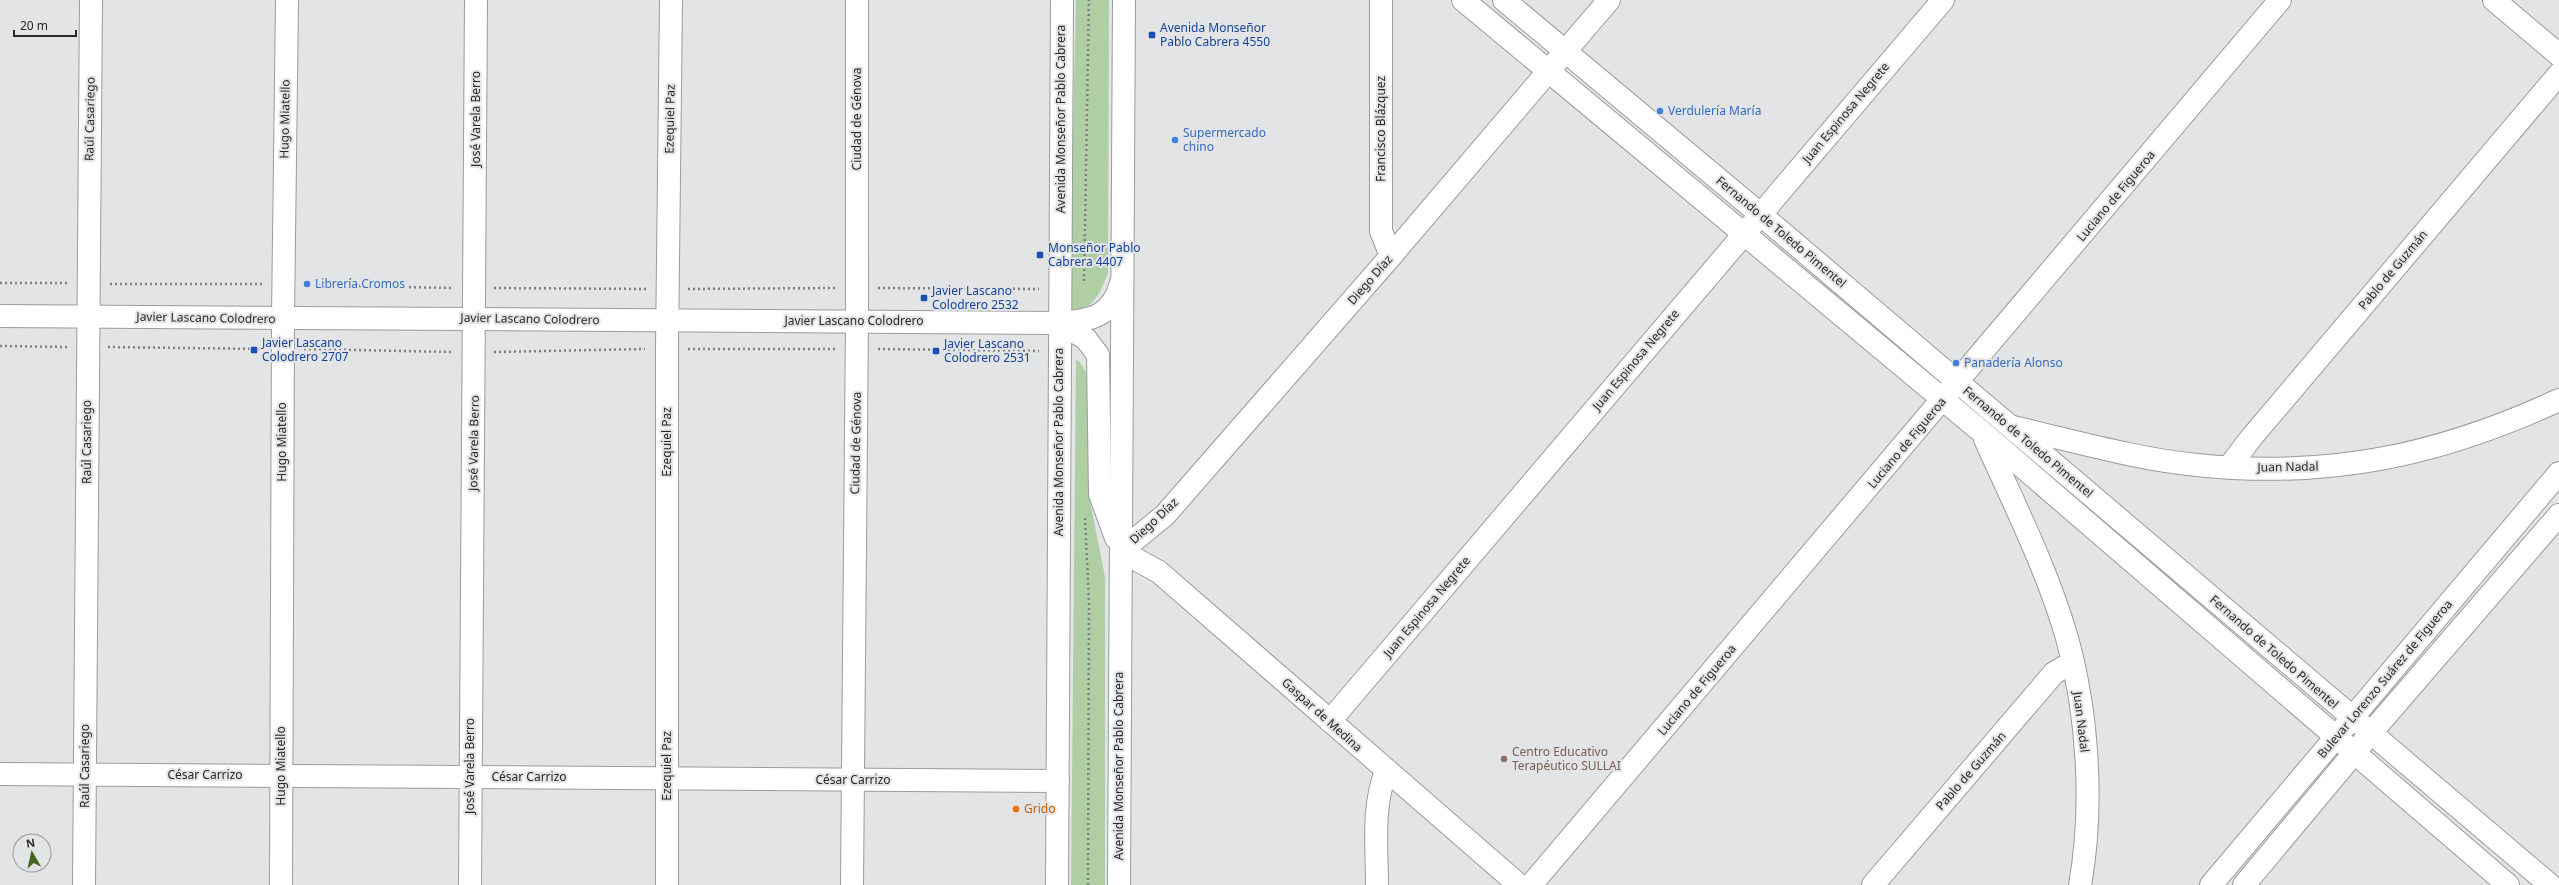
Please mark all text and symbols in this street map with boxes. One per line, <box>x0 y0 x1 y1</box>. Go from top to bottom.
scale bar <box>14 12 76 38</box>
text: 20 m <box>20 17 48 34</box>
place label: Avenida Monseñor Pablo Cabrera 4550 <box>1160 19 1270 50</box>
street label: Avenida Monseñor Pablo Cabrera <box>1052 25 1069 213</box>
marker: Avenida Monseñor Pablo Cabrera 4550 <box>1147 30 1157 40</box>
street label: Juan Espinosa Negrete <box>1798 58 1893 168</box>
street label: Ciudad de Génova <box>848 68 865 170</box>
street label: José Varela Berro <box>467 71 484 168</box>
street label: Francisco Blázquez <box>1372 76 1389 182</box>
street label: Raúl Casariego <box>80 77 99 161</box>
street label: Hugo Miatello <box>275 79 294 159</box>
street label: Ezequiel Paz <box>660 84 679 154</box>
place label: Verdulería María <box>1668 102 1761 119</box>
marker: Verdulería María <box>1655 106 1665 116</box>
place label: Supermercado chino <box>1183 124 1266 155</box>
marker: Supermercado chino <box>1170 135 1180 145</box>
street label: Luciano de Figueroa <box>2072 147 2159 245</box>
street label: Fernando de Toledo Pimentel <box>1713 172 1850 291</box>
street label: Pablo de Guzmán <box>2354 226 2431 313</box>
place label: Monseñor Pablo Cabrera 4407 <box>1048 239 1141 270</box>
marker: Monseñor Pablo Cabrera 4407 <box>1035 250 1045 260</box>
street label: Diego Díaz <box>1343 251 1396 308</box>
place label: Librería Cromos <box>315 275 405 292</box>
marker: Librería Cromos <box>302 279 312 289</box>
place label: Javier Lascano Colodrero 2532 <box>931 282 1019 313</box>
marker: Javier Lascano Colodrero 2532 <box>919 293 929 303</box>
street label: Juan Espinosa Negrete <box>1588 305 1683 415</box>
street label: Javier Lascano Colodrero <box>135 308 276 327</box>
street label: Javier Lascano Colodrero <box>459 309 600 328</box>
street label: Javier Lascano Colodrero <box>783 312 924 329</box>
place label: Javier Lascano Colodrero 2707 <box>261 334 349 365</box>
place label: Javier Lascano Colodrero 2531 <box>943 335 1031 366</box>
marker: Javier Lascano Colodrero 2707 <box>249 345 259 355</box>
marker: Javier Lascano Colodrero 2531 <box>931 346 941 356</box>
street label: Avenida Monseñor Pablo Cabrera <box>1050 348 1067 536</box>
place label: Panadería Alonso <box>1964 354 2063 371</box>
marker: Panadería Alonso <box>1951 358 1961 368</box>
street label: Fernando de Toledo Pimentel <box>1960 382 2097 501</box>
street label: Ciudad de Génova <box>846 391 865 495</box>
street label: Luciano de Figueroa <box>1863 394 1950 492</box>
street label: José Varela Berro <box>464 395 483 492</box>
street label: Raúl Casariego <box>78 400 95 484</box>
street label: Hugo Miatello <box>273 402 290 482</box>
street label: Ezequiel Paz <box>658 407 675 477</box>
street label: Juan Nadal <box>2256 457 2319 476</box>
street label: Diego Díaz <box>1126 494 1182 548</box>
street label: Juan Espinosa Negrete <box>1379 552 1474 662</box>
street label: Fernando de Toledo Pimentel <box>2206 591 2342 712</box>
street label: Bulevar Lorenzo Suárez de Figueroa <box>2313 596 2456 761</box>
street label: Luciano de Figueroa <box>1653 641 1740 739</box>
street label: Avenida Monseñor Pablo Cabrera <box>1110 672 1127 860</box>
street label: Gaspar de Medina <box>1278 674 1366 755</box>
street label: Juan Nadal <box>2069 690 2094 753</box>
street label: José Varela Berro <box>461 718 478 815</box>
street label: Raúl Casariego <box>76 724 93 808</box>
street label: Hugo Miatello <box>272 726 289 806</box>
street label: Pablo de Guzmán <box>1932 728 2010 814</box>
street label: Ezequiel Paz <box>658 731 675 801</box>
place label: Centro Educativo Terapéutico SULLAI <box>1512 743 1621 774</box>
marker: Centro Educativo Terapéutico SULLAI <box>1499 754 1509 764</box>
street label: César Carrizo <box>167 766 243 783</box>
street label: César Carrizo <box>491 768 567 785</box>
street label: César Carrizo <box>815 771 891 788</box>
place label: Grido <box>1024 800 1055 817</box>
marker: Grido <box>1011 804 1021 814</box>
north arrow <box>12 833 52 873</box>
text: N <box>25 835 36 851</box>

